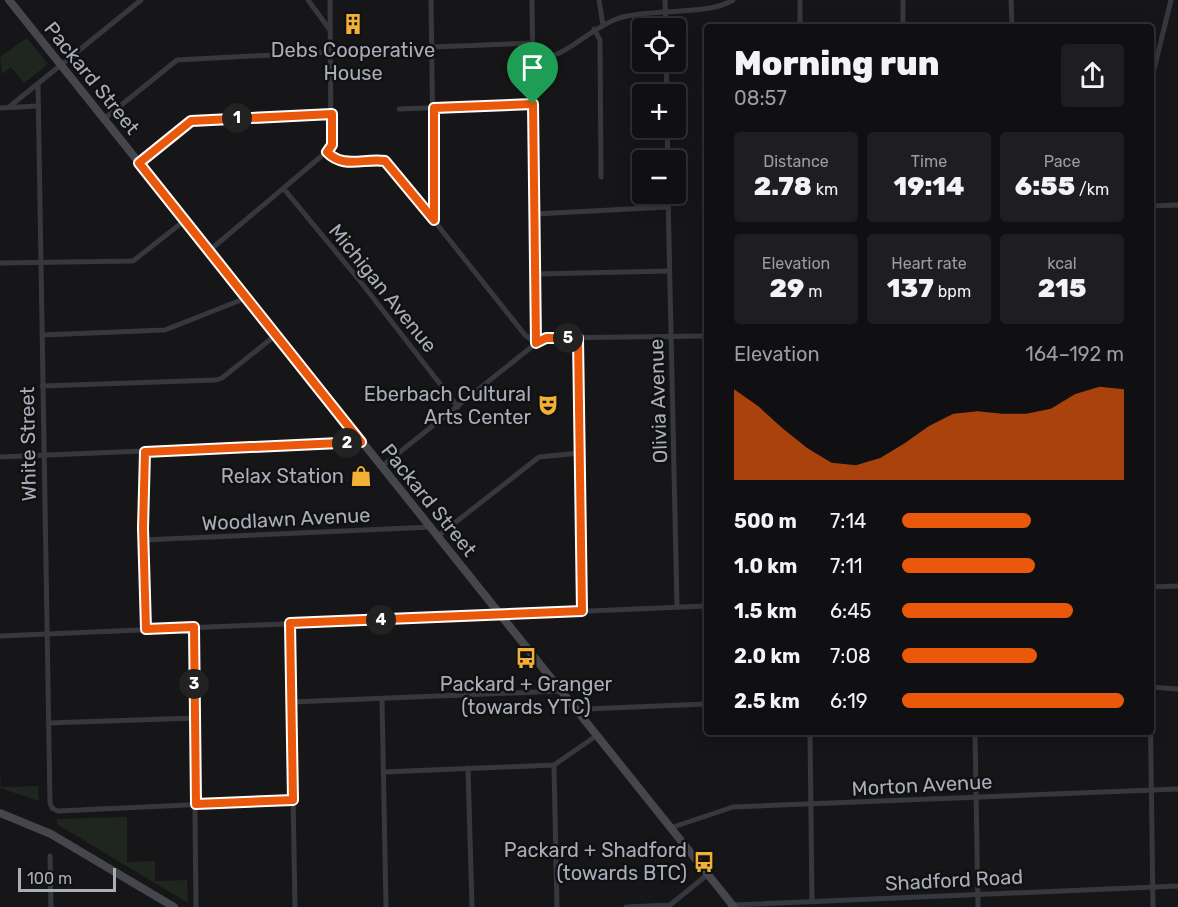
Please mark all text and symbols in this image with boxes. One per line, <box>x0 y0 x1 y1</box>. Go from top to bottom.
building icon: Debs Cooperative House <box>341 12 365 36</box>
street label: Packard Street <box>39 17 145 139</box>
map controls <box>632 18 686 204</box>
button: locate <box>632 18 686 72</box>
place label: Debs Cooperative House <box>271 38 435 85</box>
pin <box>507 42 558 104</box>
text: Morning run <box>734 44 939 83</box>
button: share <box>1061 44 1124 107</box>
icon: arrive <box>516 51 549 84</box>
button: + <box>632 84 686 138</box>
text: 08:57 <box>734 86 787 110</box>
pin: 1 <box>222 103 252 133</box>
text: 1 <box>233 108 241 127</box>
button: − <box>632 150 686 204</box>
text: Distance <box>763 152 829 171</box>
text: Time <box>911 152 947 171</box>
text: Pace <box>1044 152 1080 171</box>
text: 2.78 <box>754 171 812 202</box>
text: 19:14 <box>893 171 965 202</box>
text: 6:55 <box>1015 171 1075 202</box>
text: km <box>812 180 838 199</box>
text: /km <box>1075 180 1109 199</box>
street label: Michigan Avenue <box>324 219 442 357</box>
text: Elevation <box>762 254 830 273</box>
text: Heart rate <box>891 254 967 273</box>
text: kcal <box>1047 254 1077 273</box>
text: 29 <box>770 273 804 304</box>
text: 137 <box>887 273 934 304</box>
text: 215 <box>1038 273 1086 304</box>
text: m <box>804 282 822 301</box>
text: bpm <box>934 282 971 301</box>
pin: 5 <box>553 323 583 353</box>
text: 5 <box>563 328 573 347</box>
street label: Olivia Avenue <box>644 338 672 464</box>
text: Elevation <box>734 342 820 366</box>
text: 164–192 m <box>1025 342 1124 366</box>
place label: Eberbach Cultural Arts Center <box>364 382 531 429</box>
street label: White Street <box>15 386 41 502</box>
theatre icon: Eberbach Cultural Arts Center <box>536 393 560 417</box>
pin: 2 <box>332 428 362 458</box>
text: 2 <box>342 433 352 452</box>
street label: Packard Street <box>376 439 482 561</box>
place label: Relax Station <box>221 464 344 488</box>
shop icon: Relax Station <box>349 464 373 488</box>
street label: Woodlawn Avenue <box>201 503 371 535</box>
text: 500 m <box>734 509 797 533</box>
text: 7:14 <box>830 509 866 533</box>
text: 1.0 km <box>734 554 797 578</box>
text: 7:11 <box>830 554 863 578</box>
text: 1.5 km <box>734 599 797 623</box>
text: 6:45 <box>830 599 871 623</box>
pin: 4 <box>366 605 396 635</box>
text: 4 <box>376 610 386 629</box>
text: 2.0 km <box>734 644 800 668</box>
text: 7:08 <box>830 644 871 668</box>
bus stop icon: Packard + Granger (towards YTC) <box>514 646 538 670</box>
pin: 3 <box>179 669 209 699</box>
place label: Packard + Granger (towards YTC) <box>440 672 613 719</box>
text: 3 <box>189 674 199 693</box>
text: 2.5 km <box>734 689 800 713</box>
text: 6:19 <box>830 689 868 713</box>
street label: Morton Avenue <box>851 769 993 801</box>
place label: Packard + Shadford (towards BTC) <box>504 838 687 885</box>
bus stop icon: Packard + Shadford (towards BTC) <box>692 850 716 874</box>
street label: Shadford Road <box>884 864 1024 896</box>
scale bar <box>18 865 116 892</box>
text: 100 m <box>27 869 72 888</box>

